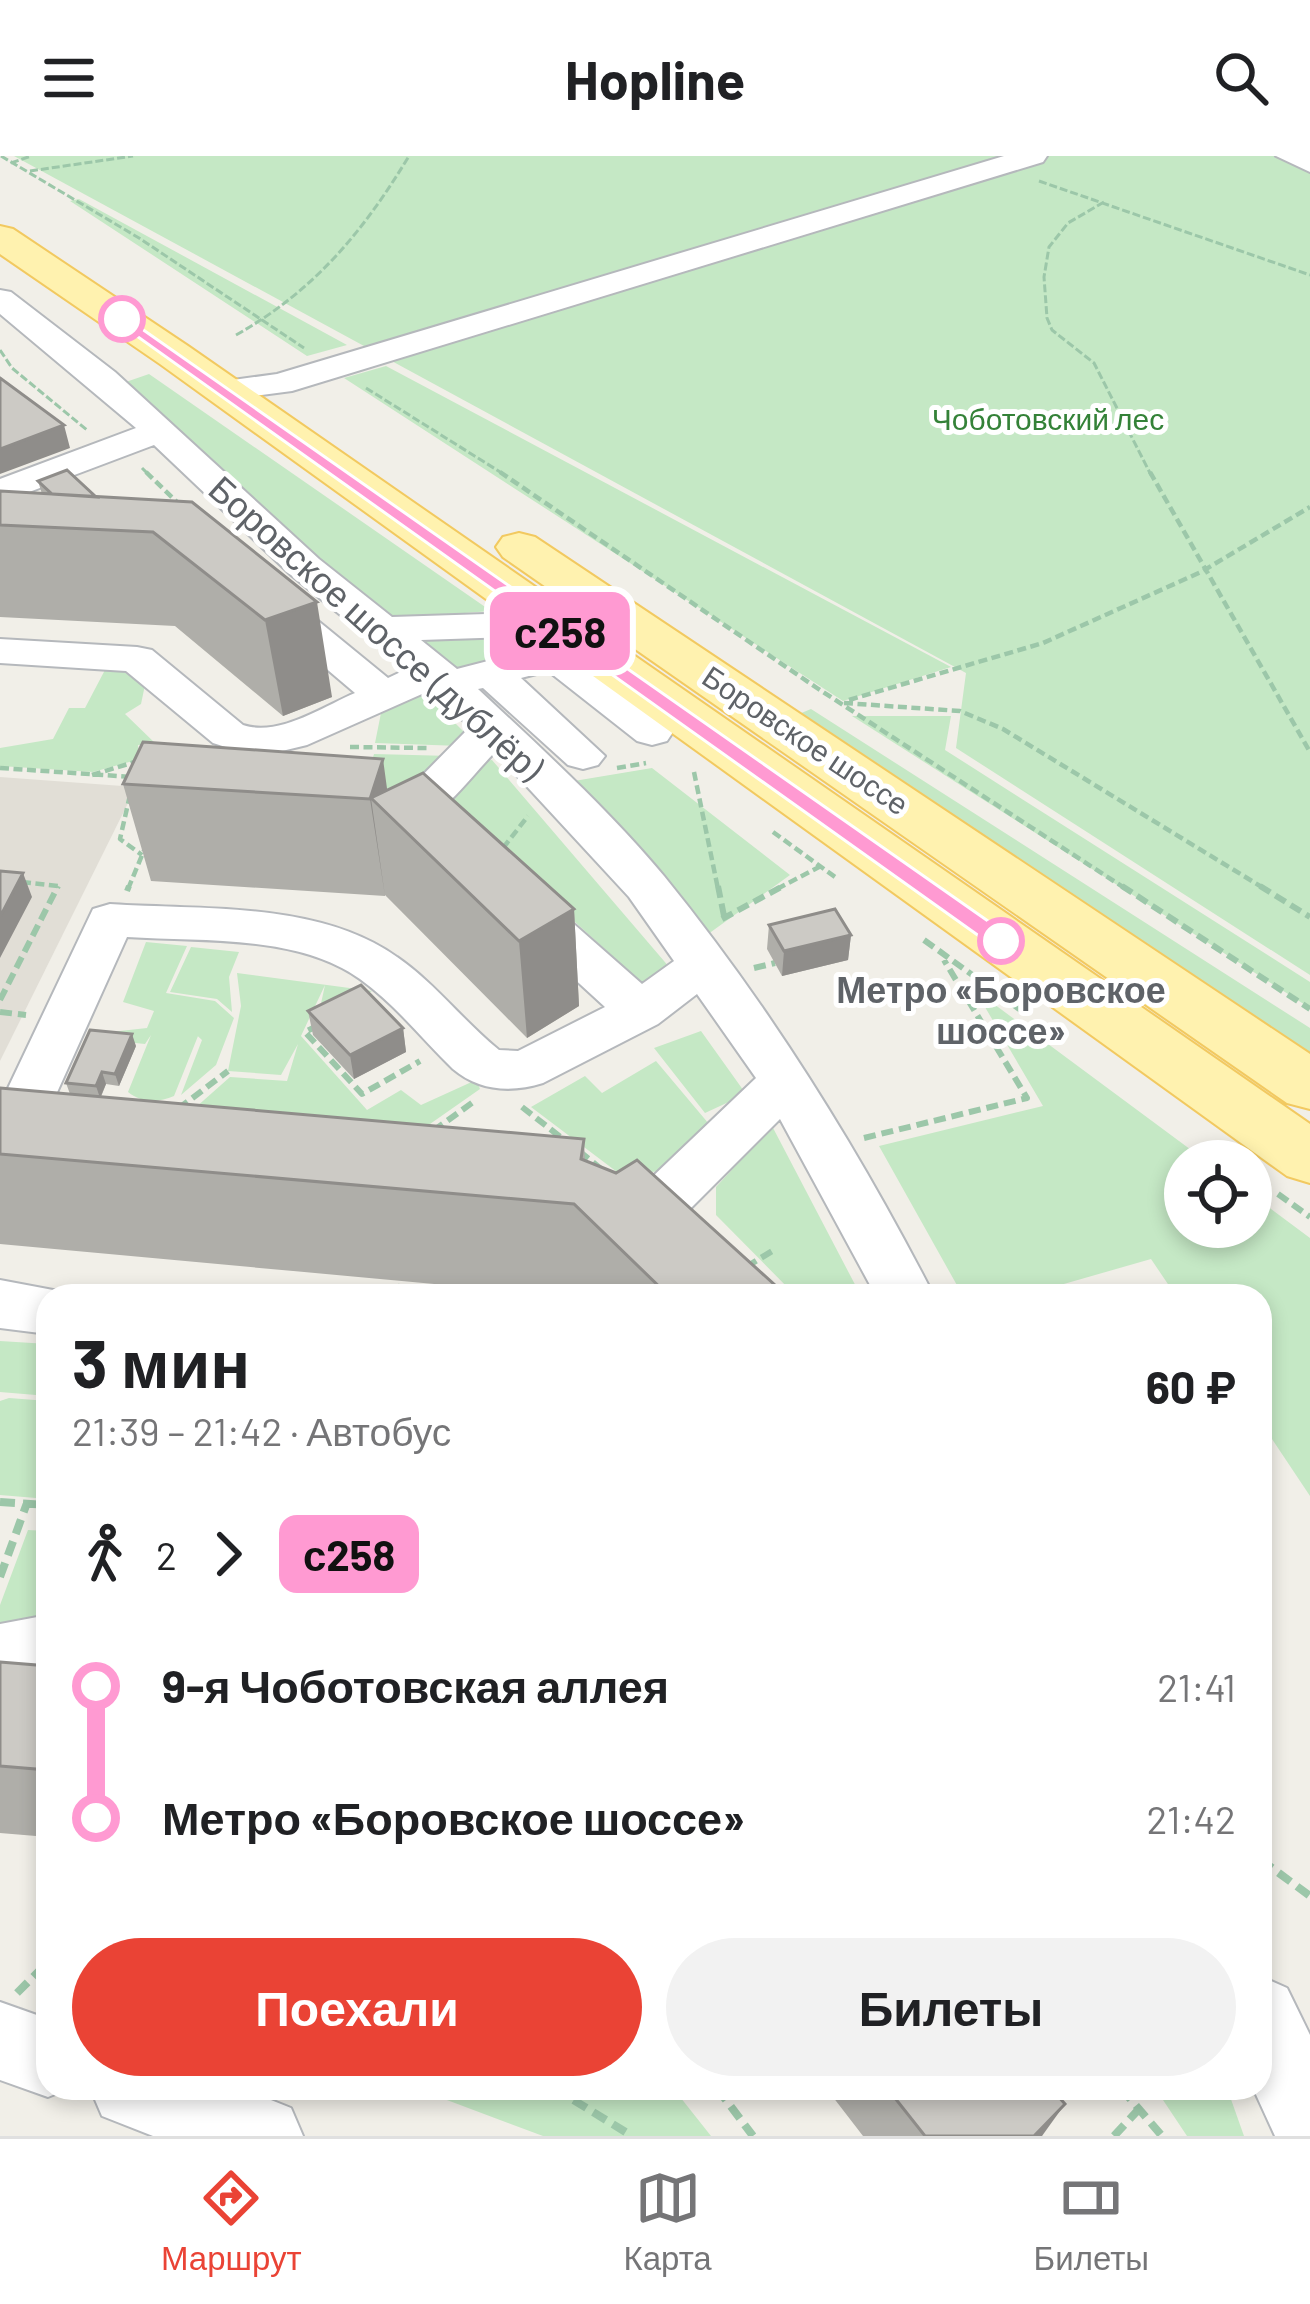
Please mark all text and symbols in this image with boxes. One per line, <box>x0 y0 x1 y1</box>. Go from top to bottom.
icon: menu <box>36 45 102 111</box>
icon: search <box>1208 45 1274 111</box>
text: Hopline <box>565 46 745 111</box>
unlabelled marker <box>100 297 144 341</box>
park label: Чоботовский лес <box>932 400 1164 436</box>
street label: Боровское шоссе (дублёр) <box>201 466 553 789</box>
line badge: с258 <box>476 592 644 670</box>
text: с258 <box>514 606 606 656</box>
street label: Боровское шоссе <box>696 657 916 822</box>
marker: Метро «Боровское шоссе» <box>979 919 1023 963</box>
place label: Метро «Боровское шоссе» <box>836 967 1166 1051</box>
map controls <box>1164 1140 1272 1248</box>
button: locate <box>1164 1140 1272 1248</box>
text: 3 мин <box>72 1322 250 1401</box>
text: 60 ₽ <box>1146 1359 1236 1413</box>
text: 21:39 – 21:42 · Автобус <box>72 1407 451 1454</box>
icon: walk <box>72 1521 138 1587</box>
icon: forward <box>195 1521 261 1587</box>
text: с258 <box>303 1529 395 1579</box>
text: 2 <box>156 1531 177 1578</box>
text: 9-я Чоботовская аллея <box>162 1658 669 1712</box>
text: 21:41 <box>1157 1663 1236 1710</box>
text: Метро «Боровское шоссе» <box>162 1790 745 1844</box>
text: 21:42 <box>1146 1795 1236 1842</box>
button: Поехали <box>72 1938 642 2076</box>
button: Билеты <box>666 1938 1236 2076</box>
tab: Маршрут <box>161 2165 302 2278</box>
tab: Карта <box>623 2165 712 2278</box>
tab: Билеты <box>1034 2165 1149 2278</box>

